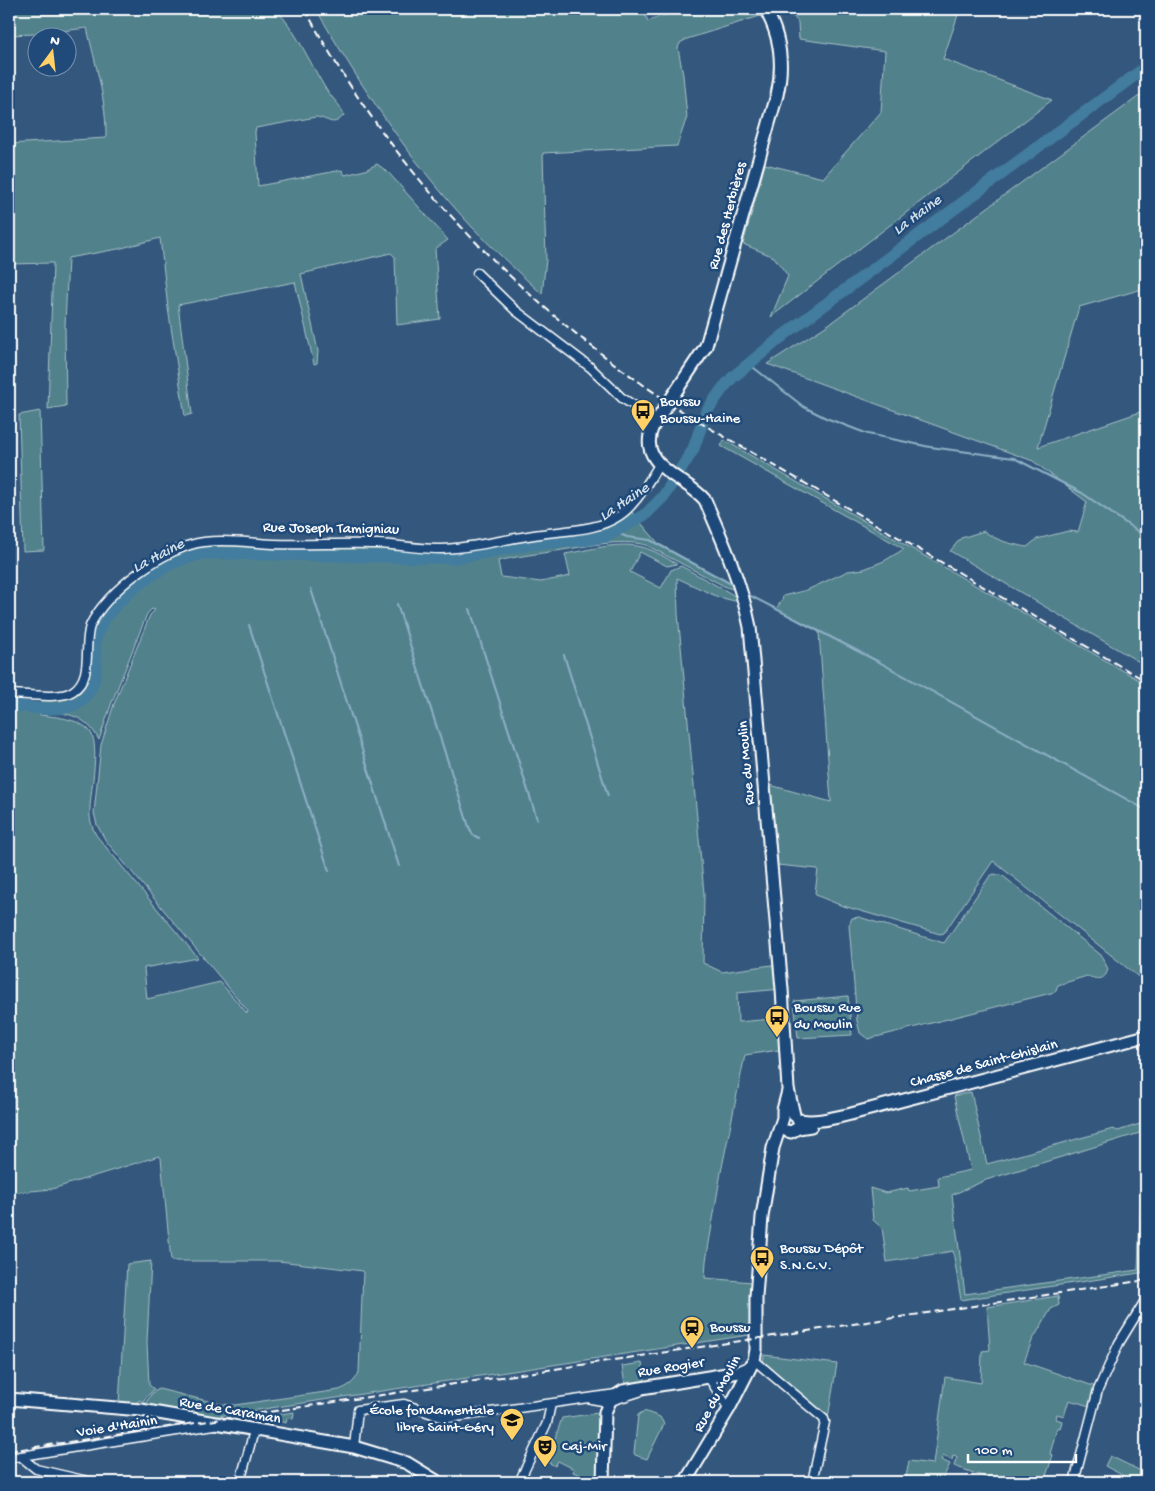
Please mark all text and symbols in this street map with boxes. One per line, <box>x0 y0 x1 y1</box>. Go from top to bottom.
north arrow <box>28 28 78 78</box>
text: N <box>48 32 61 51</box>
street label: Rue des Herbières <box>705 160 751 272</box>
water label: La Haine <box>890 191 947 240</box>
place label: Boussu Boussu-Haine <box>659 393 741 428</box>
bus stop icon: Boussu Boussu-Haine <box>630 398 656 432</box>
water label: La Haine <box>597 479 654 526</box>
street label: Rue Joseph Tamigniau <box>263 519 399 539</box>
water label: La Haine <box>130 535 189 579</box>
street label: Rue du Moulin <box>734 720 760 806</box>
place label: Boussu Rue du Moulin <box>793 999 861 1034</box>
bus stop icon: Boussu Rue du Moulin <box>764 1004 790 1038</box>
street label: Chasse de Saint-Ghislain <box>908 1036 1060 1092</box>
place label: Boussu Dépôt S.N.C.V. <box>779 1240 865 1275</box>
bus stop icon: Boussu Dépôt S.N.C.V. <box>749 1245 775 1279</box>
station icon: Boussu <box>679 1315 705 1349</box>
place label: Boussu <box>709 1319 751 1337</box>
street label: Rue du Moulin <box>690 1352 746 1436</box>
street label: Rue Rogier <box>637 1354 707 1382</box>
street label: Rue de Caraman <box>178 1393 282 1429</box>
place label: École fondamentale libre Saint-Géry <box>370 1402 495 1437</box>
school or university icon: École fondamentale libre Saint-Géry <box>499 1407 525 1441</box>
street label: Voie d'Hainin <box>75 1412 158 1442</box>
scale bar <box>968 1431 1075 1463</box>
theatre icon: Caj-Mir <box>532 1434 558 1468</box>
place label: Caj-Mir <box>562 1438 608 1456</box>
text: 100 m <box>974 1442 1013 1460</box>

